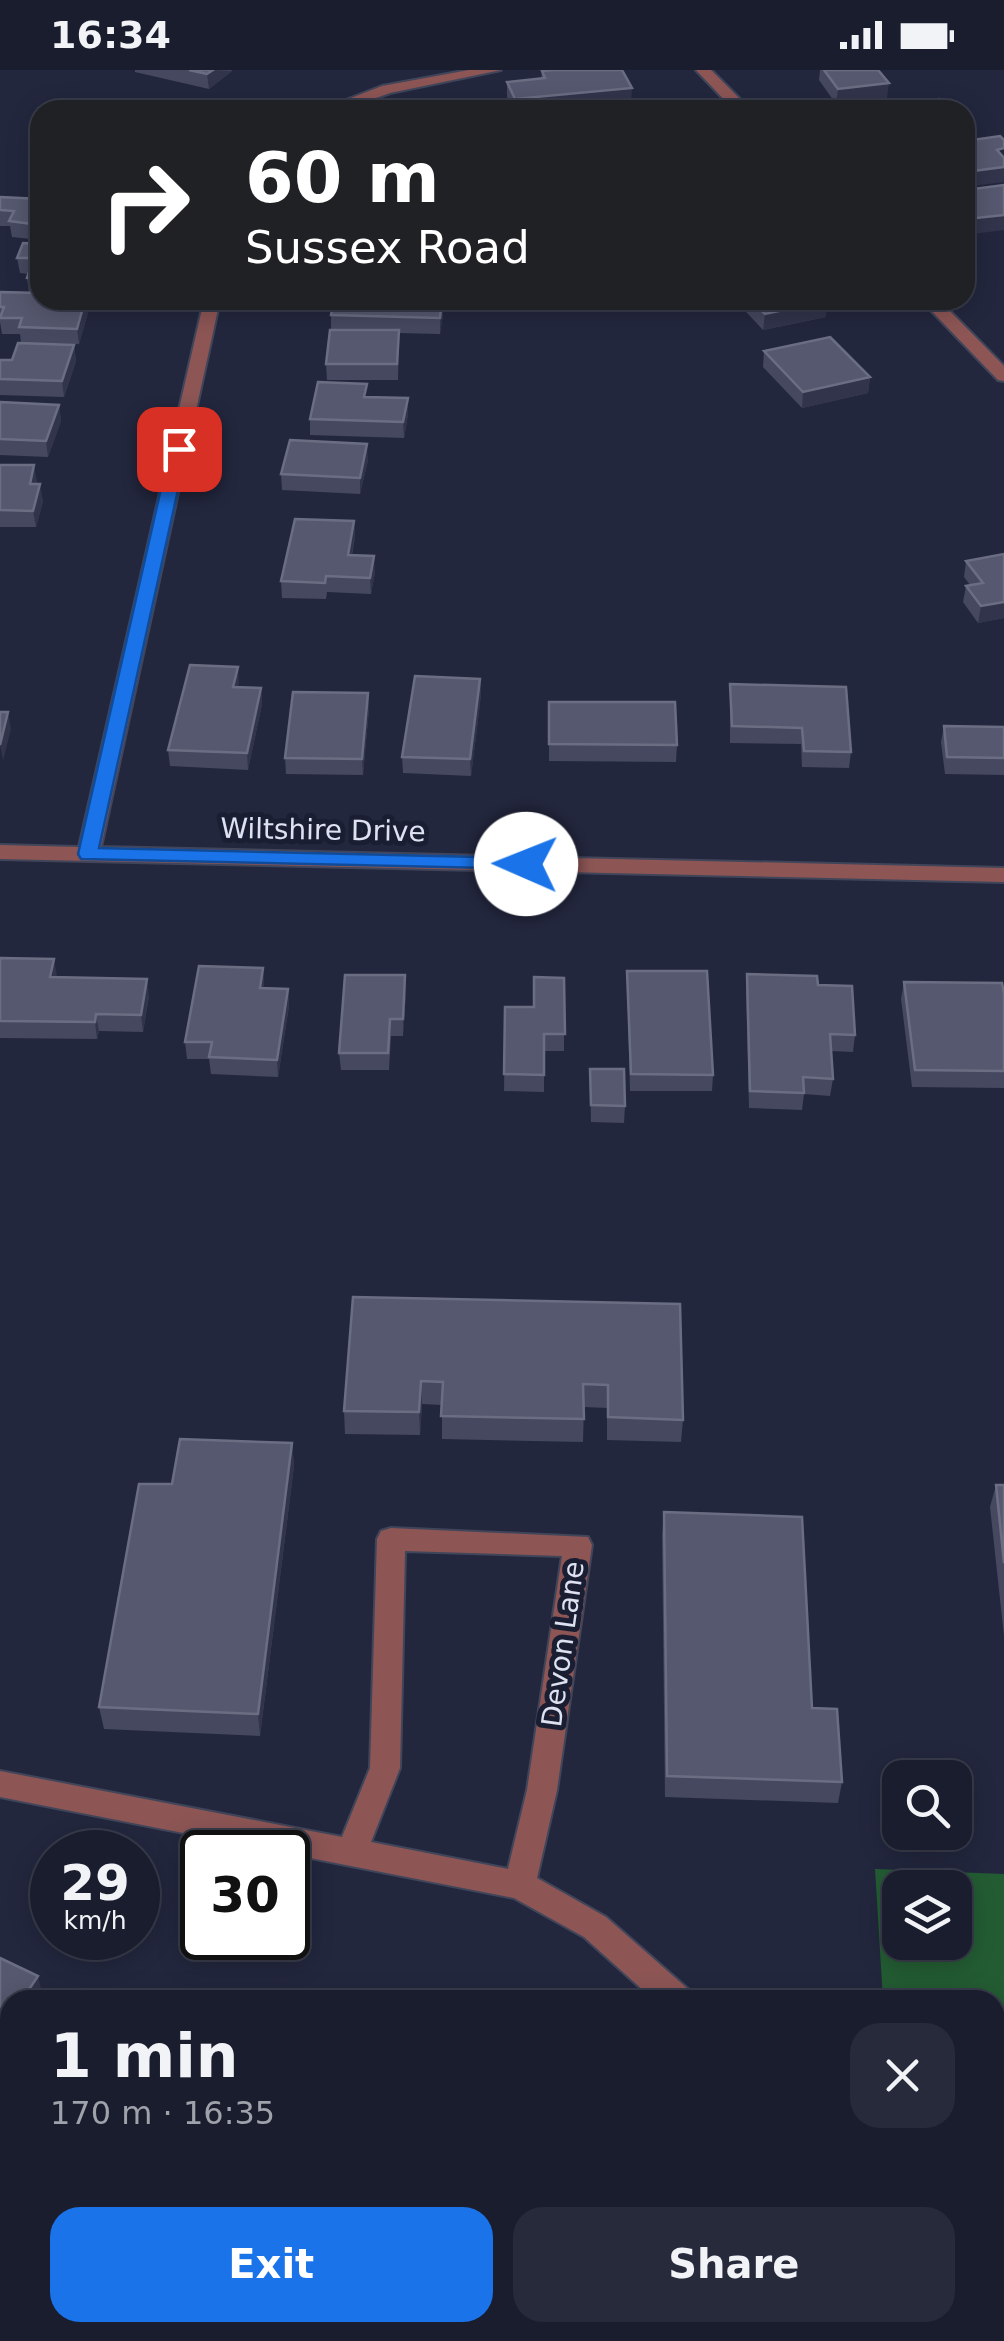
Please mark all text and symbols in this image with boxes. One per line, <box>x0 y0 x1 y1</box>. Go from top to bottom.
text: 16:34 <box>50 13 171 57</box>
text: 60 m <box>245 137 440 219</box>
icon: right <box>80 140 210 270</box>
text: Sussex Road <box>245 221 530 274</box>
pin <box>137 407 222 492</box>
icon: arrive <box>152 422 207 477</box>
street label: Wiltshire Drive <box>220 812 426 848</box>
position arrow <box>474 812 578 916</box>
street label: Devon Lane <box>535 1559 591 1729</box>
map controls <box>882 1760 972 1960</box>
button: search <box>882 1760 972 1850</box>
speed limit sign: 30 <box>180 1830 310 1960</box>
text: 29 <box>60 1854 130 1912</box>
button: layers <box>882 1870 972 1960</box>
text: km/h <box>63 1906 127 1935</box>
text: 1 min <box>50 2021 238 2091</box>
button: close <box>850 2023 955 2128</box>
text: 170 m · 16:35 <box>50 2094 275 2132</box>
button: Exit <box>50 2207 493 2322</box>
button: Share <box>513 2207 955 2322</box>

